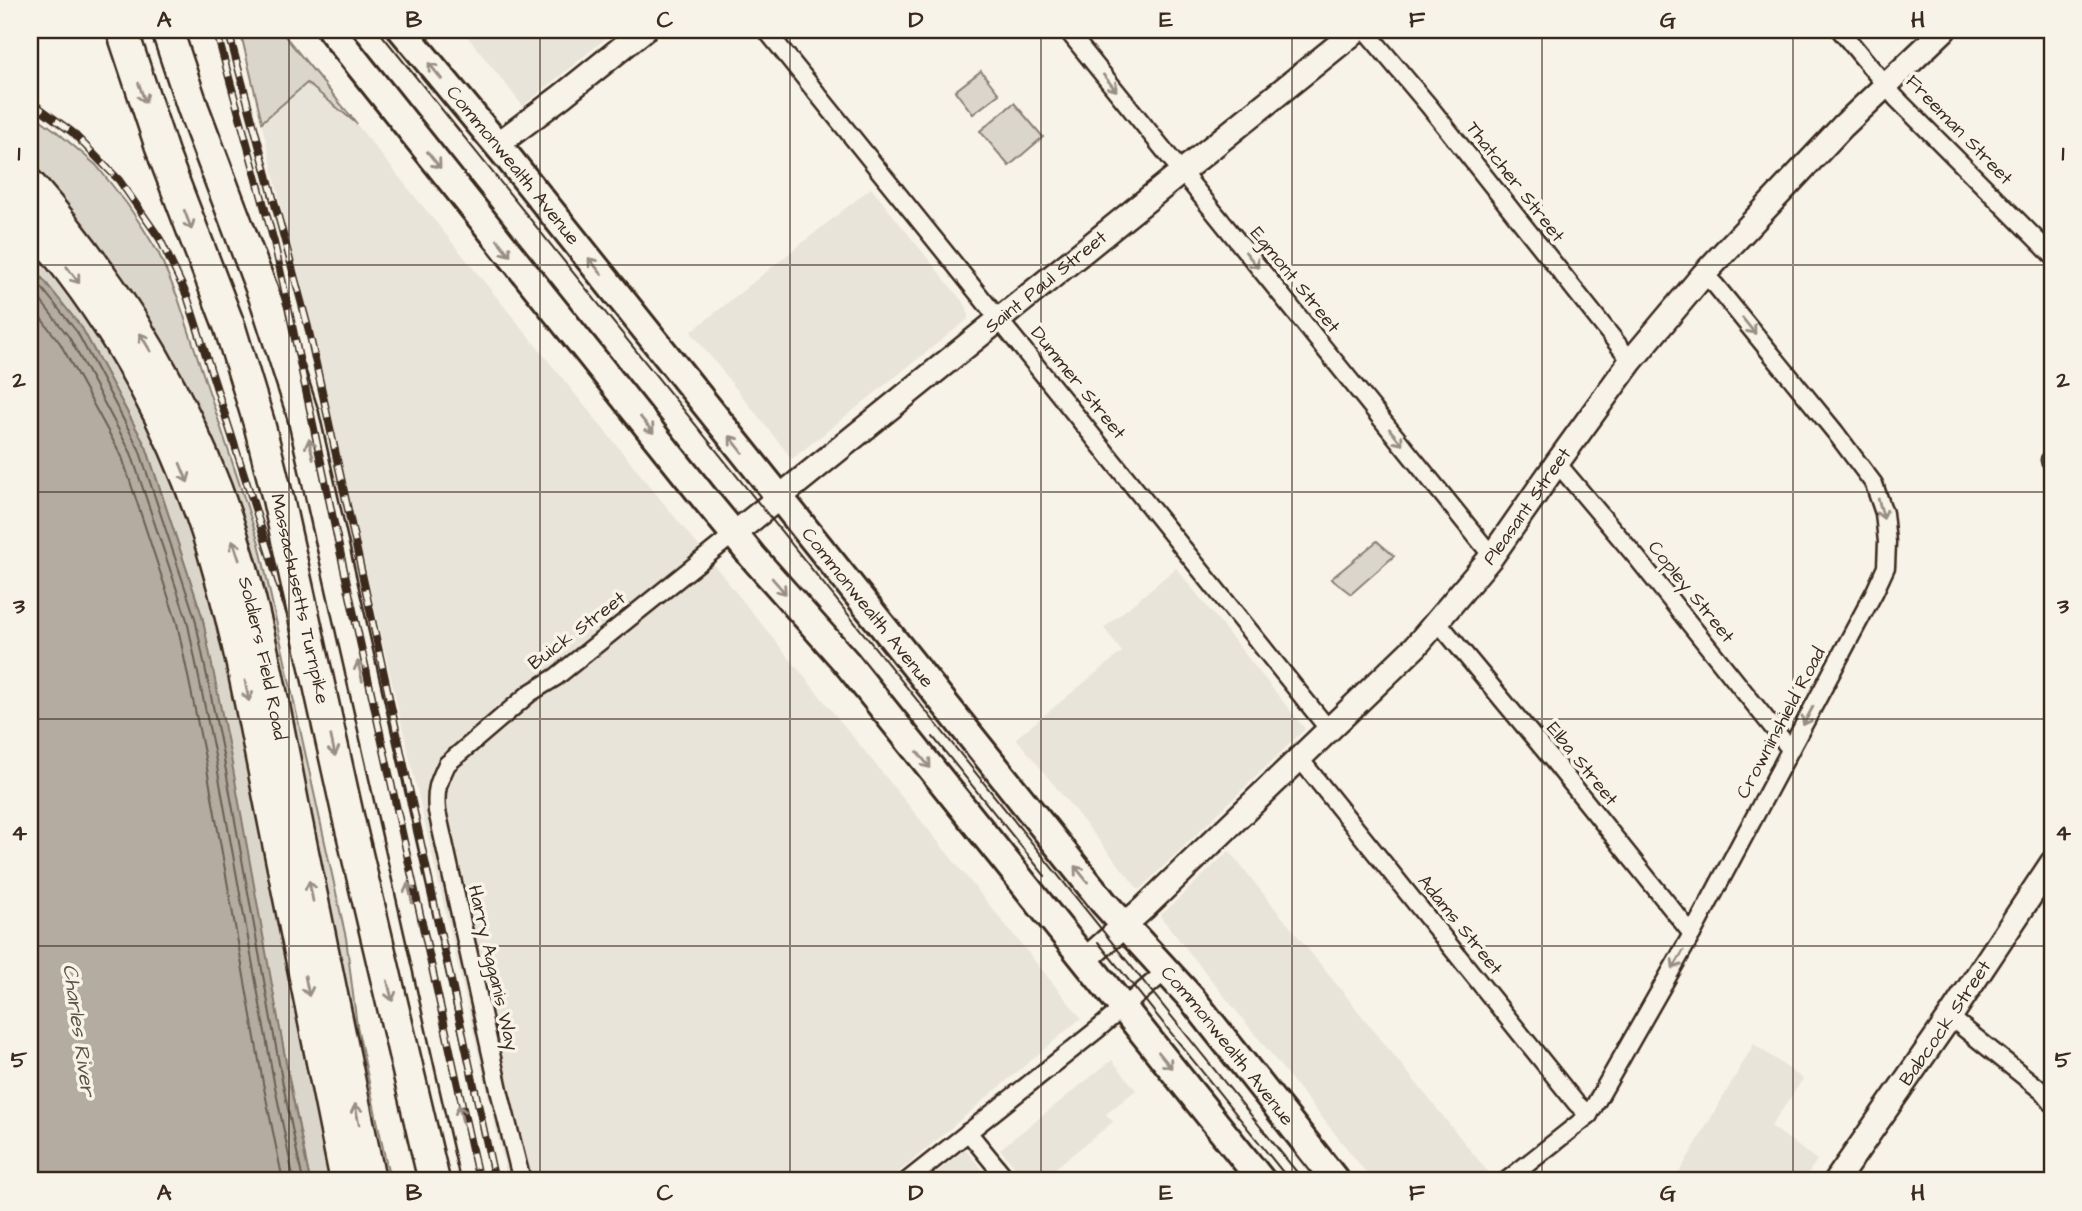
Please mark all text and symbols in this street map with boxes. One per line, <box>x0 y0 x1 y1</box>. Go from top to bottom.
text: A <box>157 4 172 36</box>
text: B <box>406 4 423 36</box>
text: C <box>657 4 674 36</box>
text: D <box>909 4 924 36</box>
text: E <box>1159 4 1173 36</box>
text: F <box>1409 4 1426 36</box>
text: G <box>1660 4 1676 36</box>
text: H <box>1911 4 1925 36</box>
one-way arrow <box>428 62 443 80</box>
street label: Freeman Street <box>1899 69 2019 192</box>
one-way arrow <box>1102 73 1117 92</box>
street label: Commonwealth Avenue <box>440 80 586 251</box>
one-way arrow <box>137 82 149 104</box>
street label: Thatcher Street <box>1459 116 1571 248</box>
text: 1 <box>18 137 21 169</box>
text: 1 <box>2062 137 2065 169</box>
one-way arrow <box>426 150 441 169</box>
one-way arrow <box>183 209 196 231</box>
street label: Egmont Street <box>1243 221 1347 340</box>
street label: Saint Paul Street <box>979 224 1113 340</box>
one-way arrow <box>497 238 512 257</box>
one-way arrow <box>1244 251 1260 269</box>
one-way arrow <box>587 257 602 276</box>
one-way arrow <box>65 265 80 284</box>
one-way arrow <box>1741 317 1756 335</box>
street label: Dummer Street <box>1024 321 1132 446</box>
one-way arrow <box>137 332 151 352</box>
text: 2 <box>11 364 26 396</box>
text: 2 <box>2055 364 2070 396</box>
one-way arrow <box>639 416 654 434</box>
one-way arrow <box>1388 427 1403 445</box>
one-way arrow <box>729 435 744 454</box>
one-way arrow <box>304 438 317 461</box>
street label: Pleasant Street <box>1477 442 1578 571</box>
one-way arrow <box>178 461 191 483</box>
street label: Massachusetts Turnpike <box>264 491 336 706</box>
one-way arrow <box>1876 498 1889 520</box>
street label: Commonwealth Avenue <box>795 522 940 694</box>
street label: Copley Street <box>1641 535 1741 650</box>
one-way arrow <box>229 539 241 561</box>
street label: Soldiers Field Road <box>231 573 294 743</box>
one-way arrow <box>771 577 787 595</box>
street label: Buick Street <box>523 585 632 677</box>
text: 3 <box>12 590 25 622</box>
text: 3 <box>2056 590 2069 622</box>
street label: Crowninshield Road <box>1730 642 1832 803</box>
one-way arrow <box>353 660 366 683</box>
one-way arrow <box>241 679 254 702</box>
one-way arrow <box>1800 706 1814 726</box>
street label: Elba Street <box>1540 716 1624 812</box>
one-way arrow <box>327 734 341 757</box>
one-way arrow <box>917 751 932 769</box>
text: 4 <box>11 817 27 849</box>
text: 4 <box>2055 817 2071 849</box>
one-way arrow <box>1073 865 1088 883</box>
street label: Adams Street <box>1411 869 1509 981</box>
one-way arrow <box>304 880 318 903</box>
one-way arrow <box>403 882 416 905</box>
street label: Harry Agganis Way <box>460 883 525 1054</box>
one-way arrow <box>1670 950 1684 970</box>
street label: Babcock Street <box>1893 955 1998 1091</box>
street label: Commonwealth Avenue <box>1154 960 1301 1131</box>
water label: Charles River <box>55 962 103 1100</box>
one-way arrow <box>300 974 314 997</box>
one-way arrow <box>384 979 397 1002</box>
text: 5 <box>11 1044 28 1076</box>
text: 5 <box>2055 1044 2072 1076</box>
one-way arrow <box>1157 1050 1172 1068</box>
one-way arrow <box>349 1103 363 1126</box>
one-way arrow <box>454 1104 467 1127</box>
text: A <box>157 1177 172 1209</box>
text: B <box>406 1177 423 1209</box>
text: C <box>657 1177 674 1209</box>
text: D <box>909 1177 924 1209</box>
text: E <box>1159 1177 1173 1209</box>
text: F <box>1409 1177 1426 1209</box>
text: G <box>1660 1177 1676 1209</box>
text: H <box>1911 1177 1925 1209</box>

